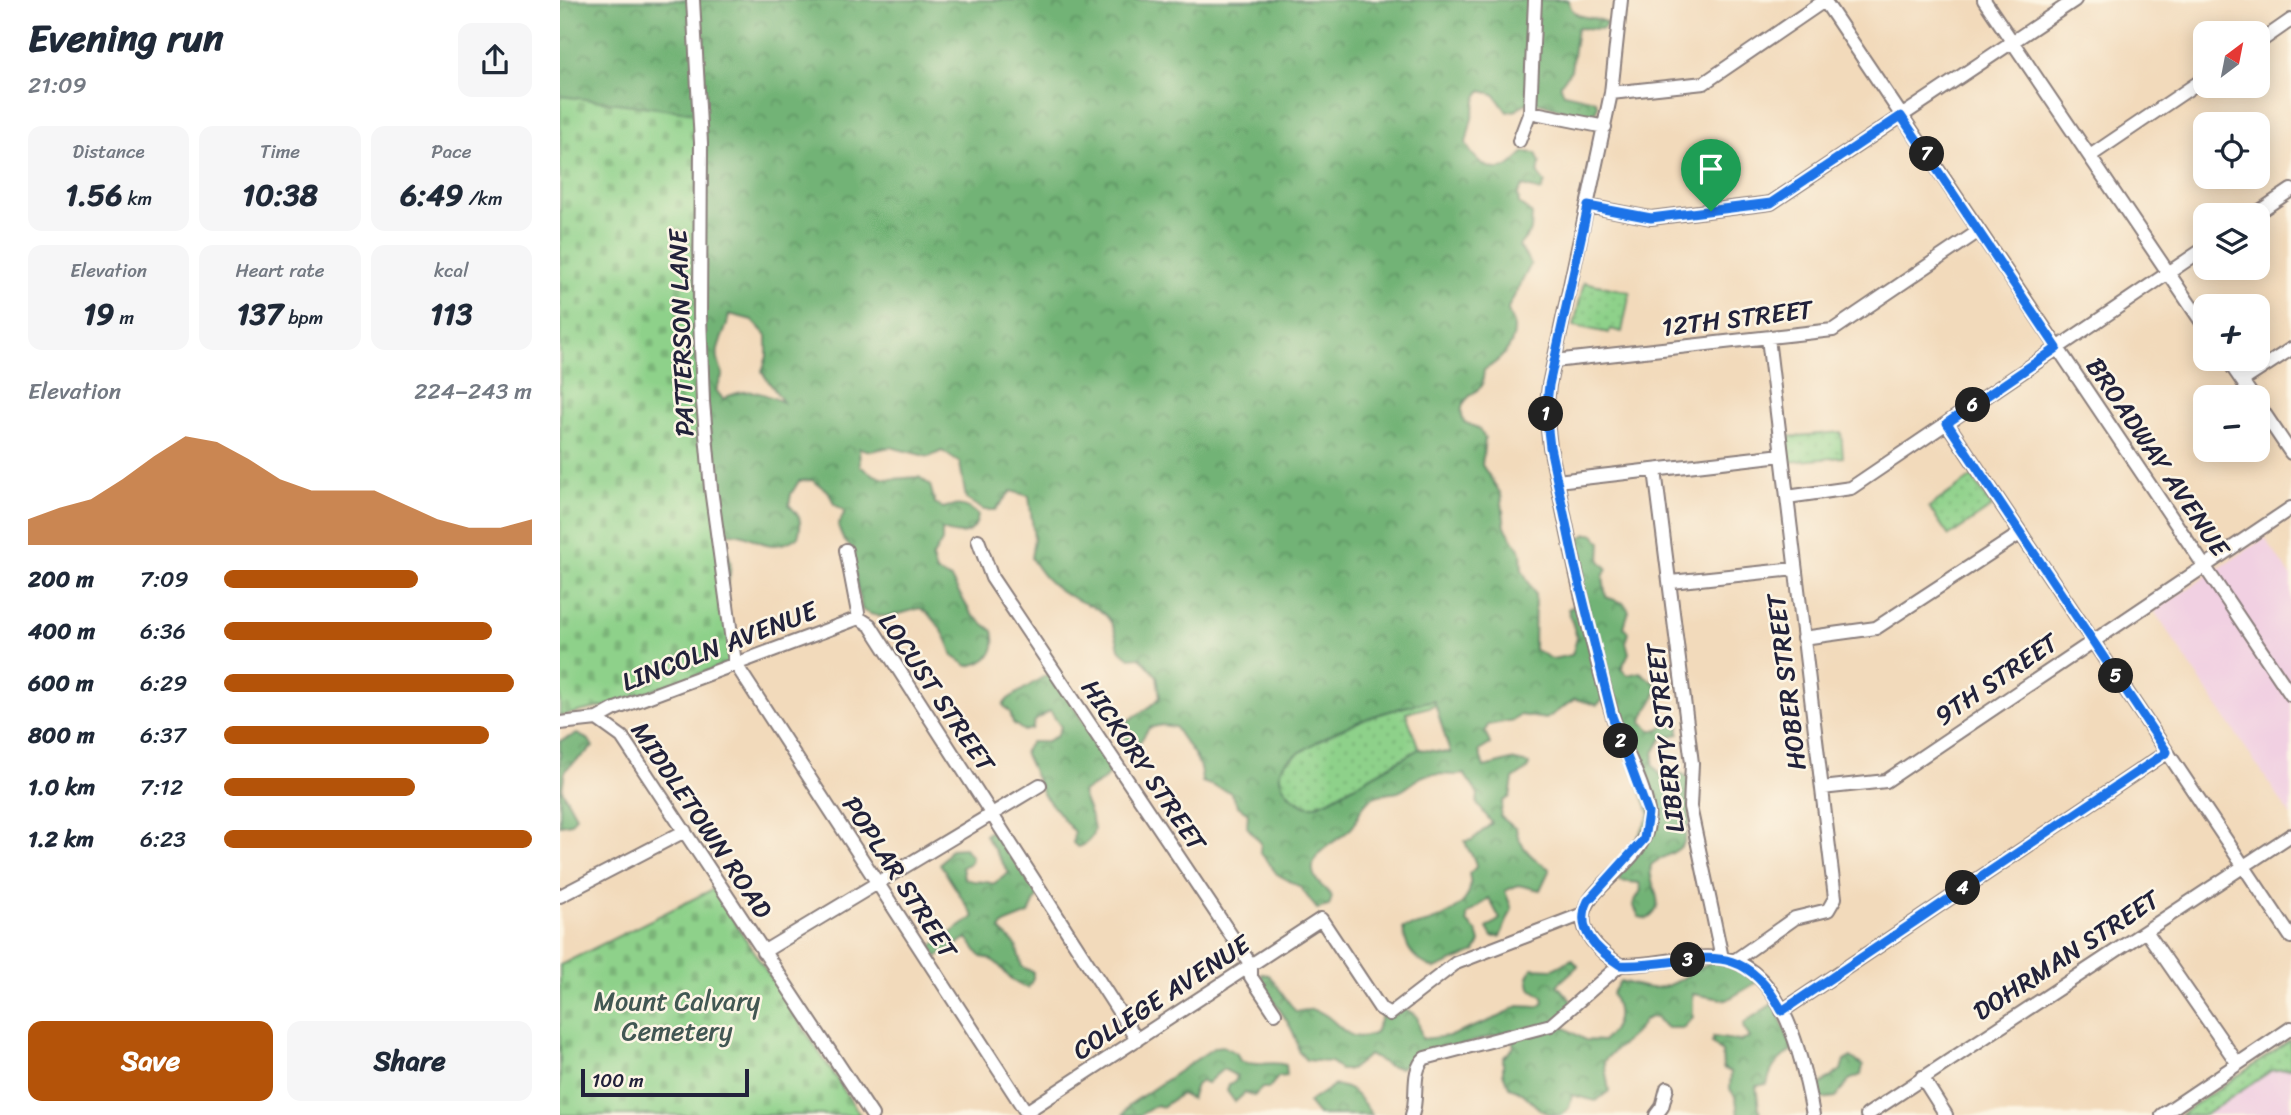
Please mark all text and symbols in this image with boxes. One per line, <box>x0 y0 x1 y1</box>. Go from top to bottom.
text: Evening run <box>28 5 224 72</box>
north arrow <box>2193 21 2270 98</box>
map controls <box>2193 21 2270 462</box>
button: share <box>458 23 532 97</box>
text: 21:09 <box>28 65 87 106</box>
button: locate <box>2193 112 2270 189</box>
text: Distance <box>73 135 145 168</box>
text: Time <box>260 135 300 168</box>
text: Pace <box>431 135 471 168</box>
pin: 7 <box>1910 136 1944 172</box>
text: 7 <box>1921 137 1932 170</box>
pin <box>1681 139 1741 211</box>
icon: arrive <box>1692 150 1730 188</box>
text: 1.56 <box>65 168 123 222</box>
text: 10:38 <box>242 168 318 222</box>
text: 6:49 <box>400 168 463 222</box>
text: km <box>123 182 152 215</box>
text: /km <box>463 182 502 215</box>
button: layers <box>2193 203 2270 280</box>
street label: PATTERSON LANE <box>654 227 708 437</box>
text: Elevation <box>70 254 147 287</box>
text: Heart rate <box>235 254 325 287</box>
text: kcal <box>434 254 469 287</box>
street label: 12TH STREET <box>1659 286 1817 350</box>
text: 19 <box>83 287 115 341</box>
text: 137 <box>237 287 283 341</box>
text: 113 <box>430 287 472 341</box>
button: + <box>2193 294 2270 371</box>
text: m <box>115 301 134 334</box>
text: bpm <box>283 301 323 334</box>
street label: BROADWAY AVENUE <box>2074 347 2243 568</box>
text: Elevation <box>28 371 121 412</box>
text: 224–243 m <box>414 371 532 412</box>
button: − <box>2193 385 2270 462</box>
pin: 6 <box>1956 388 1990 422</box>
text: 6 <box>1967 388 1978 421</box>
pin: 1 <box>1528 396 1564 432</box>
text: 1 <box>1541 397 1550 430</box>
text: 200 m <box>28 559 94 600</box>
text: 7:09 <box>140 559 189 600</box>
street label: LINCOLN AVENUE <box>614 587 825 704</box>
street label: HOBER STREET <box>1752 590 1820 773</box>
street label: LOCUST STREET <box>866 603 1009 783</box>
text: 400 m <box>28 611 95 652</box>
text: 6:36 <box>140 611 186 652</box>
street label: 9TH STREET <box>1924 619 2069 738</box>
street label: LIBERTY STREET <box>1632 639 1698 835</box>
pin: 5 <box>2098 658 2134 694</box>
text: 5 <box>2110 659 2121 692</box>
text: 600 m <box>28 663 94 704</box>
text: 6:29 <box>140 663 187 704</box>
street label: HICKORY STREET <box>1069 669 1220 863</box>
street label: MIDDLETOWN ROAD <box>619 712 786 929</box>
text: 800 m <box>28 715 95 756</box>
text: 6:37 <box>140 715 186 756</box>
pin: 2 <box>1604 724 1638 758</box>
text: 2 <box>1615 724 1626 757</box>
text: 1.0 km <box>28 767 95 808</box>
text: 7:12 <box>140 767 183 808</box>
street label: POPLAR STREET <box>830 786 971 970</box>
text: 1.2 km <box>28 819 94 860</box>
text: 6:23 <box>140 819 186 860</box>
pin: 4 <box>1946 870 1980 906</box>
text: 4 <box>1957 871 1968 904</box>
street label: DOHRMAN STREET <box>1963 876 2171 1033</box>
street label: COLLEGE AVENUE <box>1062 921 1261 1072</box>
pin: 3 <box>1670 942 1706 978</box>
text: 3 <box>1682 943 1693 976</box>
park label: Mount Calvary Cemetery <box>594 978 761 1054</box>
button: Save <box>28 1021 273 1101</box>
button: Share <box>287 1021 532 1101</box>
text: 100 m <box>592 1064 644 1097</box>
scale bar <box>581 1066 749 1098</box>

